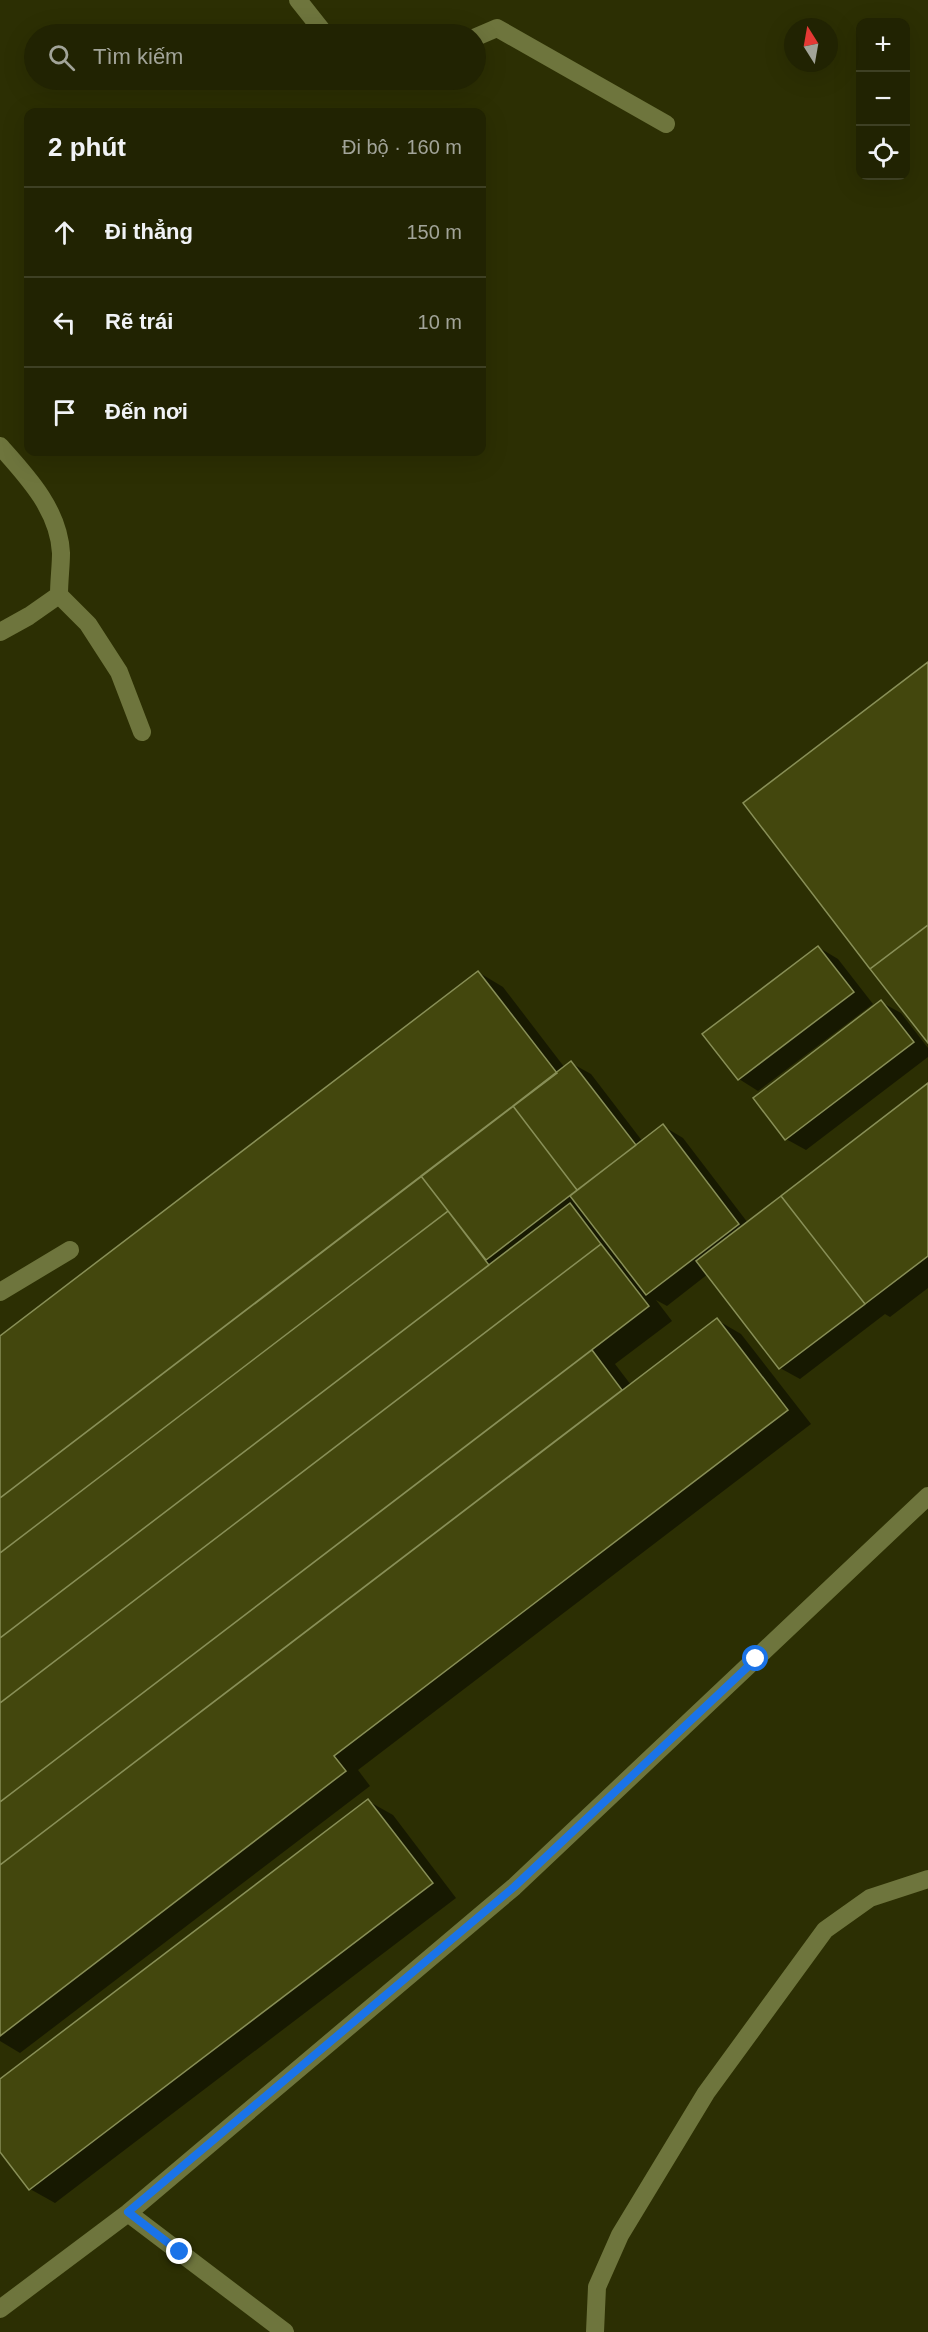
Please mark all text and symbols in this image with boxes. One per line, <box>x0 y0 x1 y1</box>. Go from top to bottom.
north arrow <box>784 18 838 72</box>
map controls <box>856 18 910 180</box>
button: + <box>856 18 910 72</box>
search box <box>24 24 486 90</box>
icon: search <box>45 41 78 74</box>
text: Tìm kiếm <box>93 44 183 69</box>
button: − <box>856 72 910 126</box>
button: locate <box>856 126 910 180</box>
text: 2 phút <box>48 132 126 162</box>
text: Đi bộ · 160 m <box>342 136 462 158</box>
icon: ahead <box>48 216 81 249</box>
text: Đi thẳng <box>105 219 193 244</box>
text: 150 m <box>406 221 462 243</box>
icon: left <box>48 306 81 339</box>
text: Rẽ trái <box>105 309 173 334</box>
text: 10 m <box>418 311 462 333</box>
icon: arrive <box>48 396 81 429</box>
text: Đến nơi <box>105 399 188 424</box>
route start <box>742 1645 768 1671</box>
route end <box>166 2238 192 2264</box>

